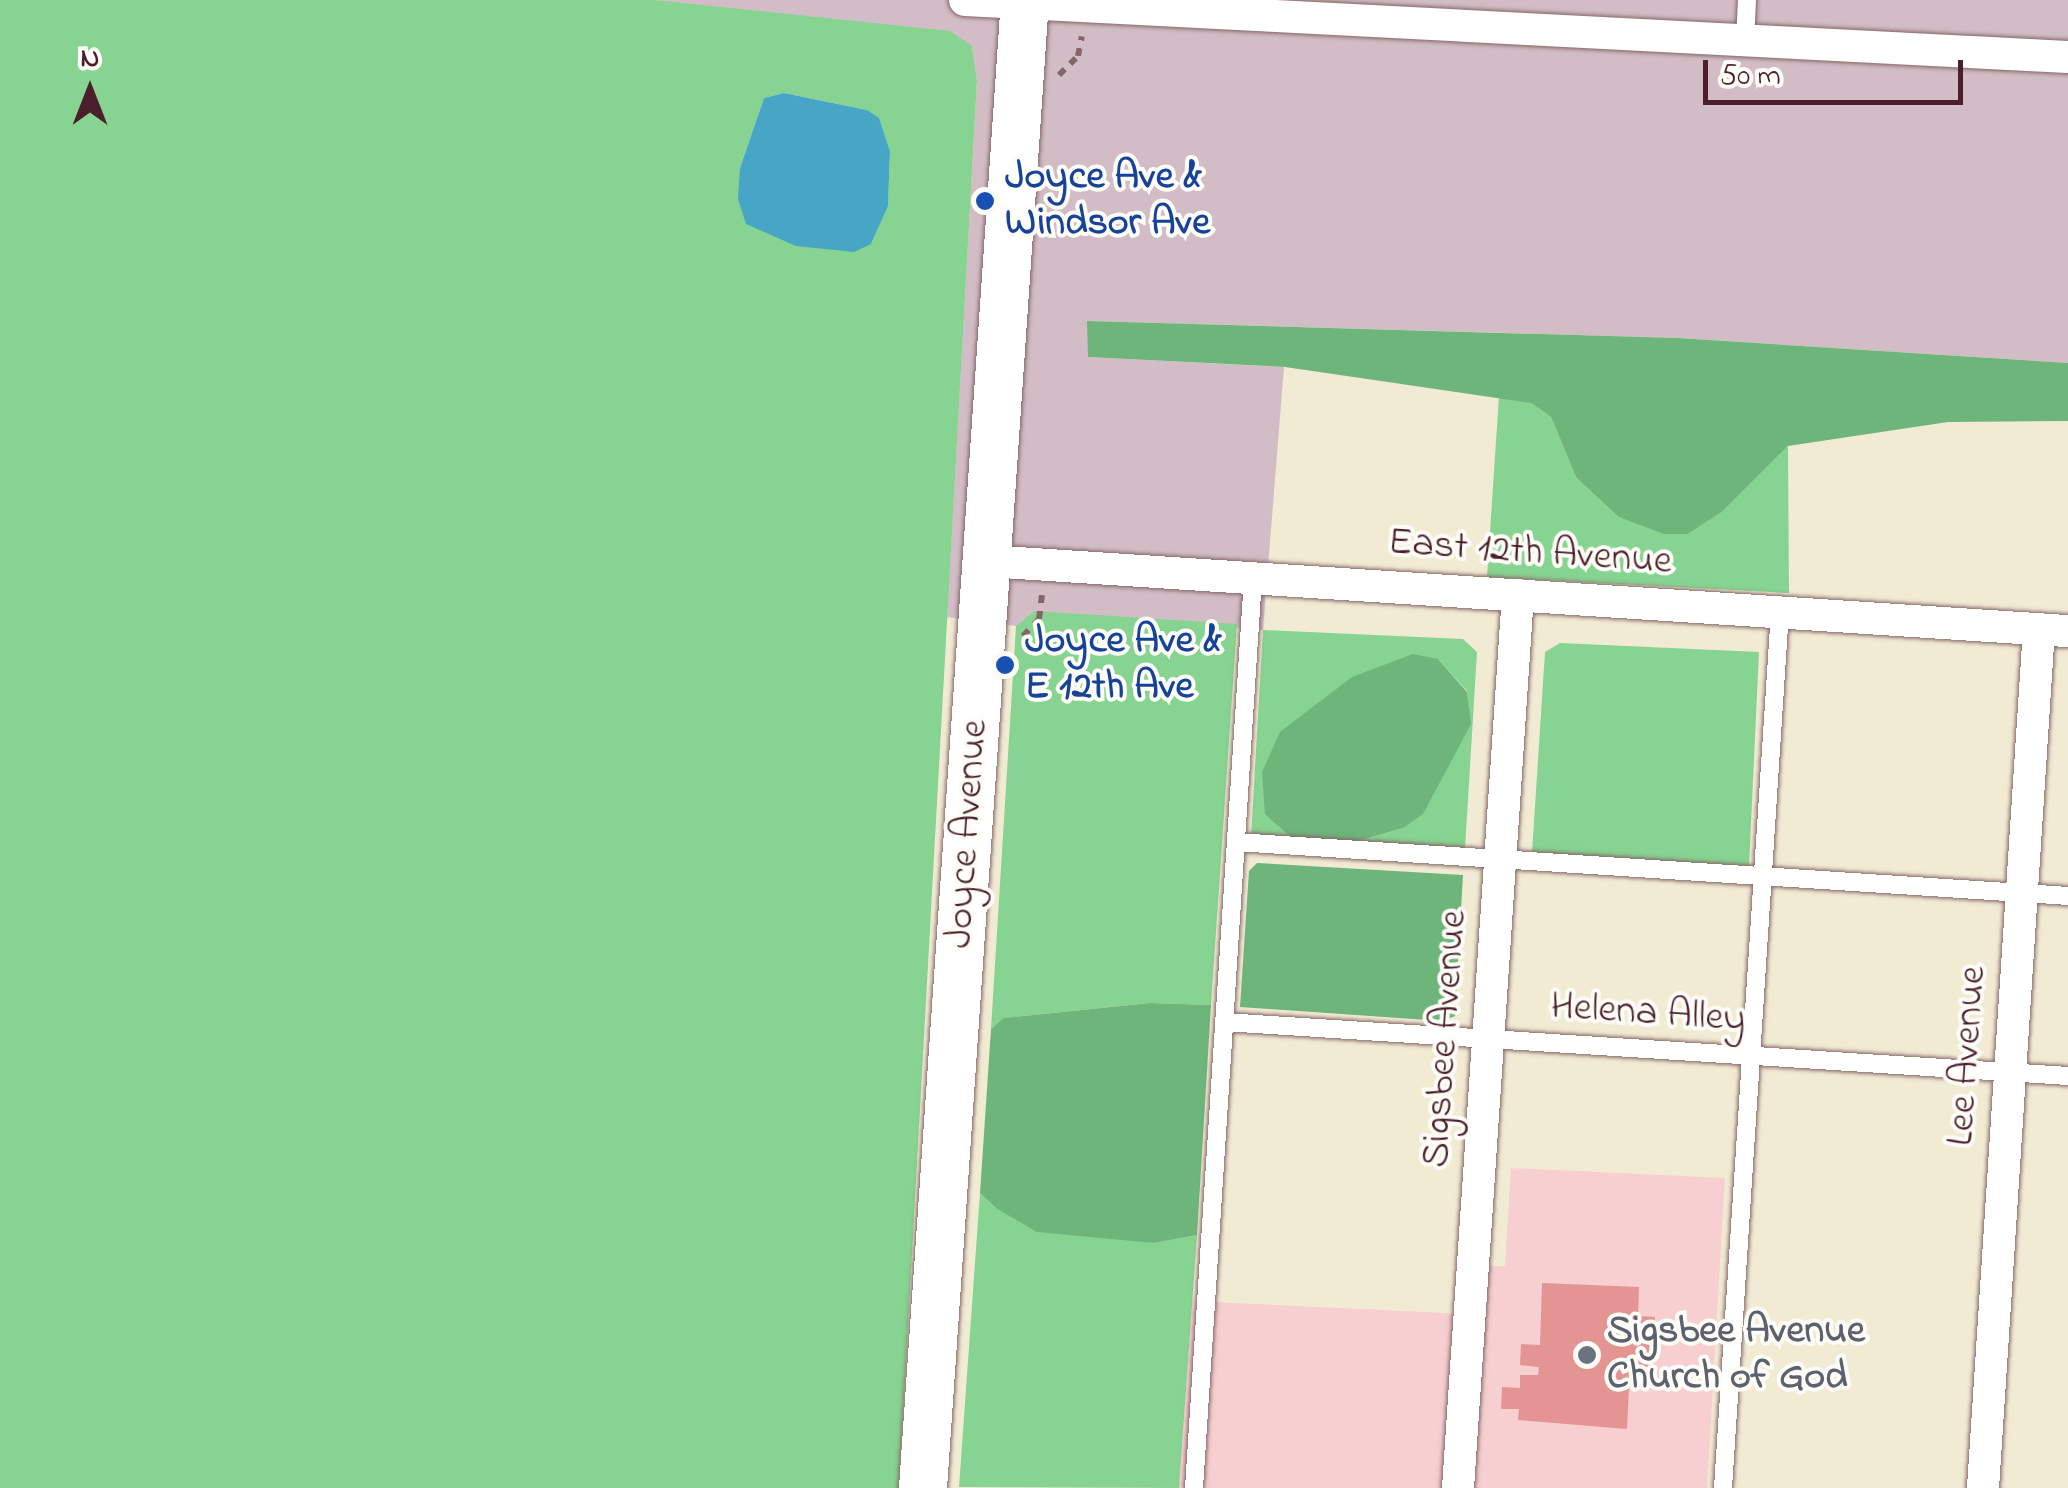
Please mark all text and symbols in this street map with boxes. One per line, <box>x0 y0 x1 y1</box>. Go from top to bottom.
text: N <box>81 39 99 80</box>
north arrow <box>40 40 140 140</box>
scale bar <box>1708 40 1968 102</box>
text: 50 m <box>1720 55 1781 99</box>
place label: Joyce Ave & Windsor Ave <box>1005 154 1210 248</box>
marker: Joyce Ave & Windsor Ave <box>974 190 996 212</box>
street label: East 12th Avenue <box>1387 519 1673 587</box>
place label: Joyce Ave & E 12th Ave <box>1025 618 1222 712</box>
marker: Joyce Ave & E 12th Ave <box>994 654 1016 676</box>
street label: Joyce Avenue <box>936 718 1000 950</box>
street label: Sigsbee Avenue <box>1413 909 1479 1169</box>
street label: Lee Avenue <box>1938 964 1998 1148</box>
street label: Helena Alley <box>1549 983 1747 1045</box>
place label: Sigsbee Avenue Church of God <box>1607 1308 1865 1402</box>
marker: Sigsbee Avenue Church of God <box>1576 1344 1598 1366</box>

